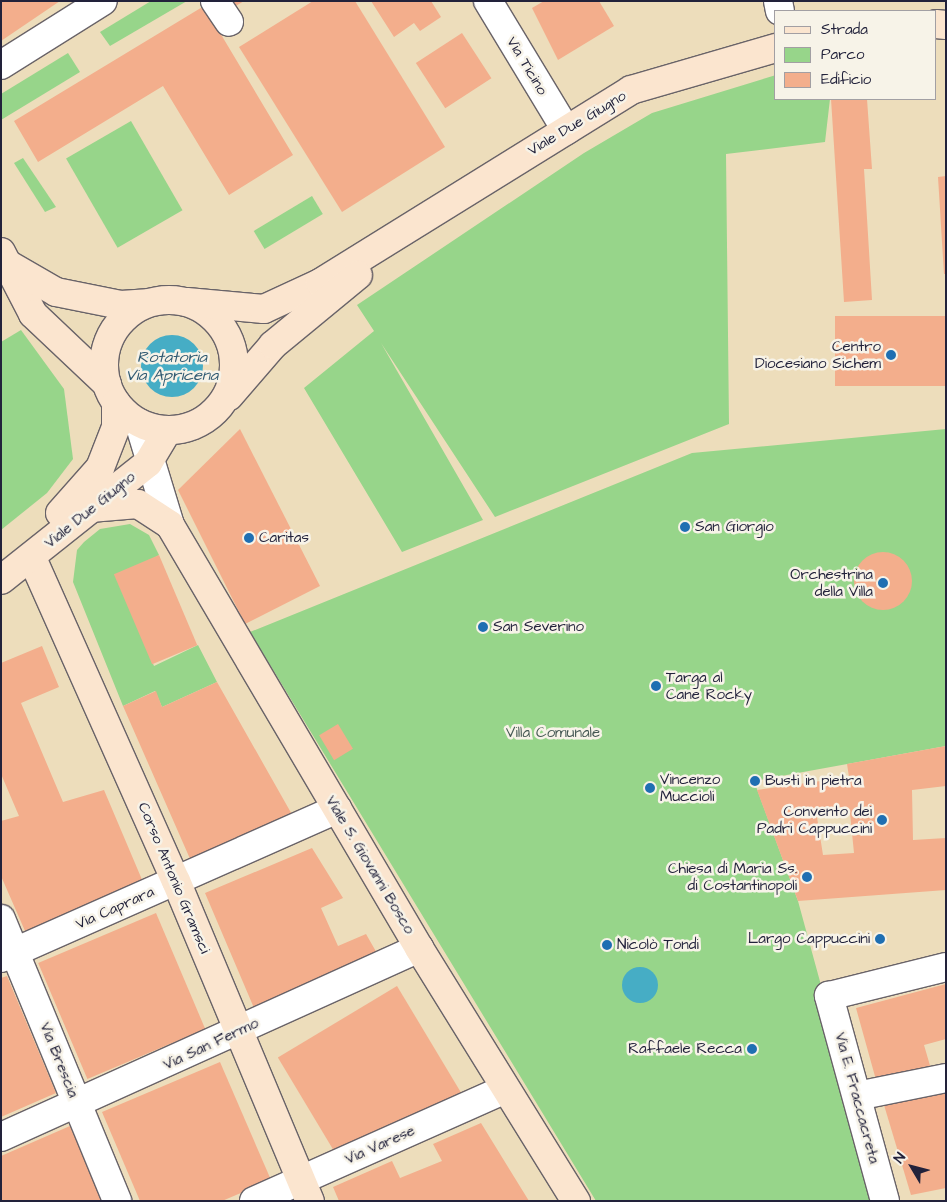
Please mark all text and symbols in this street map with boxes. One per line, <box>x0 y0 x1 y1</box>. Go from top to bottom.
legend <box>774 10 937 100</box>
text: Strada <box>821 19 868 40</box>
street label: Via Ticino <box>503 34 551 98</box>
text: Parco <box>821 44 864 65</box>
text: Edificio <box>821 69 871 90</box>
street label: Viale Due Giugno <box>525 87 629 159</box>
place label: Centro Diocesiano Sichem <box>755 337 881 372</box>
water label: Rotatoria Via Apricena <box>126 347 218 385</box>
marker: Centro Diocesiano Sichem <box>885 349 897 361</box>
street label: Viale Due Giugno <box>41 468 139 552</box>
place label: San Giorgio <box>695 518 774 536</box>
marker: San Giorgio <box>679 521 691 533</box>
place label: Caritas <box>259 529 309 547</box>
marker: Caritas <box>243 532 255 544</box>
place label: Orchestrina della Villa <box>790 565 873 600</box>
marker: Orchestrina della Villa <box>877 577 889 589</box>
place label: San Severino <box>493 618 584 636</box>
marker: San Severino <box>477 621 489 633</box>
place label: Targa al Cane Rocky <box>666 668 752 703</box>
marker: Targa al Cane Rocky <box>650 680 662 692</box>
park label: Villa Comunale <box>506 724 600 742</box>
place label: Vincenzo Muccioli <box>660 770 720 805</box>
place label: Busti in pietra <box>765 772 862 790</box>
marker: Busti in pietra <box>749 775 761 787</box>
marker: Vincenzo Muccioli <box>644 782 656 794</box>
street label: Viale S. Giovanni Bosco <box>322 793 418 937</box>
street label: Corso Antonio Gramsci <box>134 800 214 956</box>
place label: Convento dei Padri Cappuccini <box>757 802 872 837</box>
marker: Convento dei Padri Cappuccini <box>876 814 888 826</box>
place label: Chiesa di Maria Ss. di Costantinopoli <box>668 859 797 894</box>
marker: Chiesa di Maria Ss. di Costantinopoli <box>801 871 813 883</box>
street label: Via Caprara <box>73 883 157 933</box>
place label: Largo Cappuccini <box>748 930 870 948</box>
marker: Largo Cappuccini <box>874 933 886 945</box>
place label: Nicolò Tondi <box>617 936 699 954</box>
marker: Nicolò Tondi <box>601 939 613 951</box>
street label: Via San Fermo <box>161 1014 261 1074</box>
street label: Via Brescia <box>36 1020 82 1100</box>
street label: Via E. Fraccacreta <box>831 1031 883 1165</box>
place label: Raffaele Recca <box>628 1040 742 1058</box>
marker: Raffaele Recca <box>746 1043 758 1055</box>
street label: Via Varese <box>342 1122 418 1168</box>
north arrow <box>887 1142 937 1192</box>
text: N <box>889 1148 911 1167</box>

